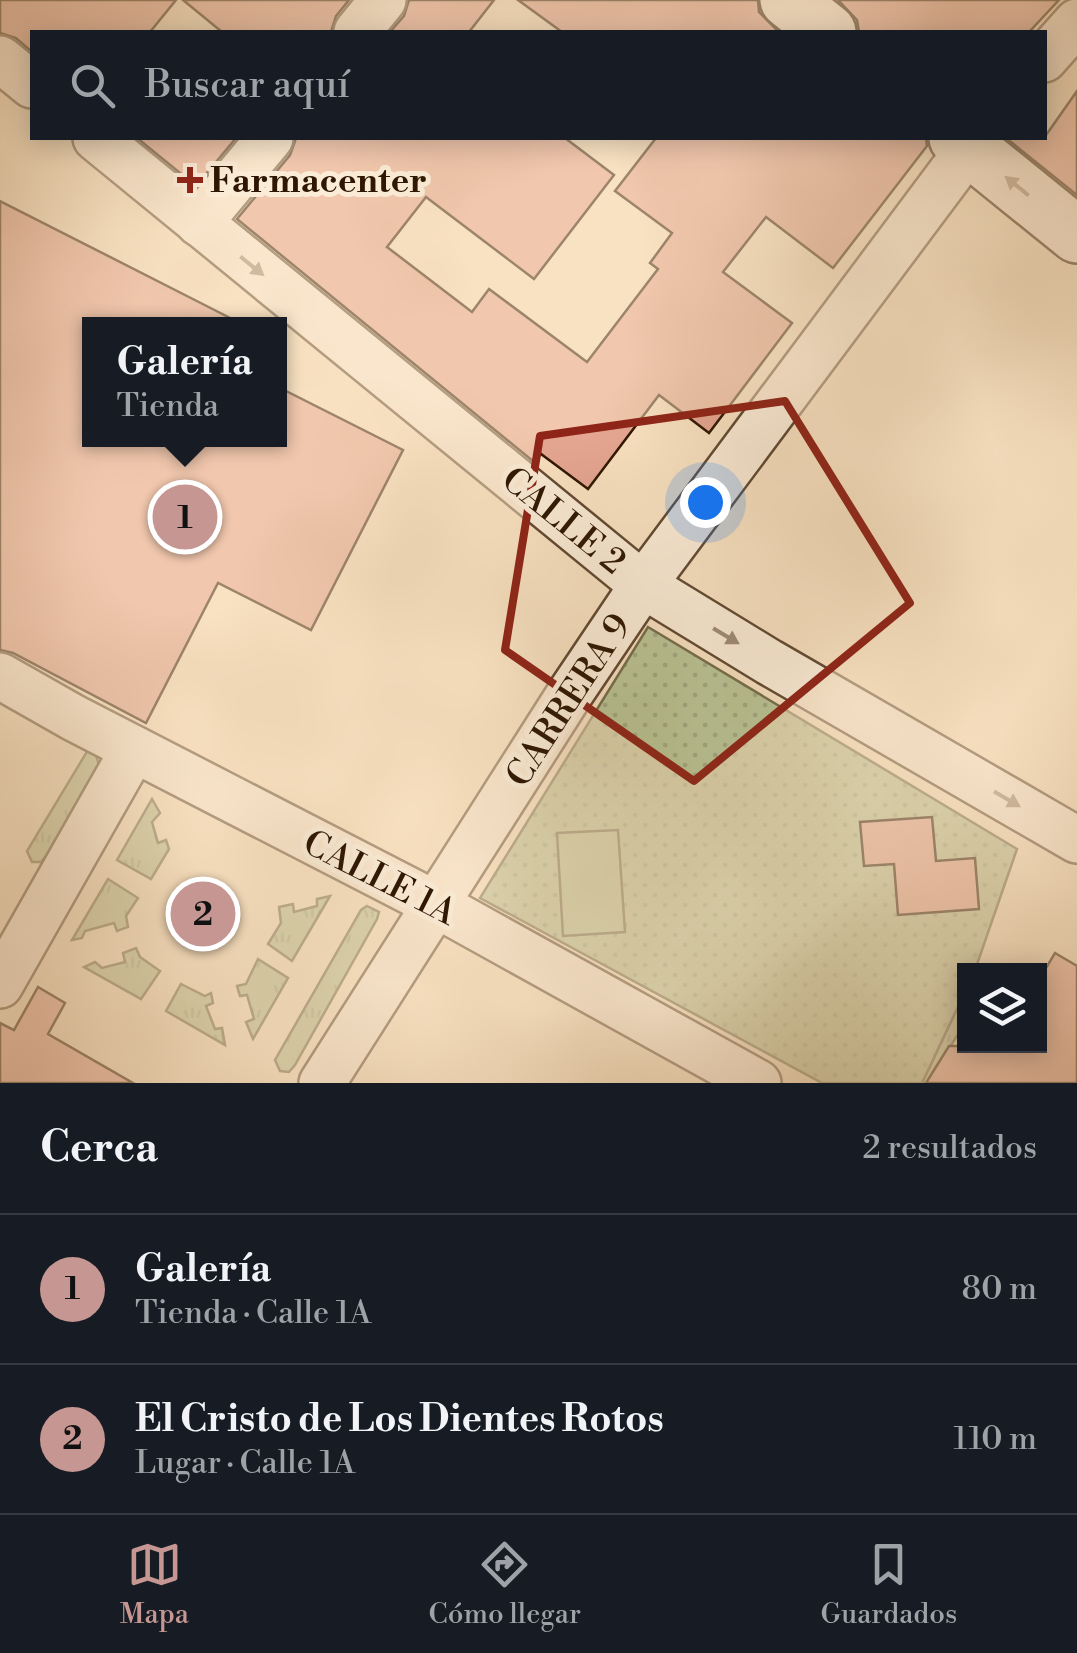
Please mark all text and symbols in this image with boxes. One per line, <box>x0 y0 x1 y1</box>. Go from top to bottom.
search box <box>30 30 1047 140</box>
icon: search <box>65 58 120 113</box>
text: Buscar aquí <box>145 62 350 109</box>
place label: Farmacenter <box>210 160 427 203</box>
marker: Farmacenter <box>179 169 201 191</box>
one-way arrow <box>1004 176 1029 197</box>
one-way arrow <box>239 255 265 276</box>
popup <box>82 317 287 447</box>
text: Galería <box>116 339 253 386</box>
text: Tienda <box>116 386 219 426</box>
street label: CALLE 2 <box>493 458 634 584</box>
your location <box>680 477 731 528</box>
pin: 1 <box>152 480 218 554</box>
street label: CARRERA 9 <box>497 606 641 795</box>
one-way arrow <box>712 627 740 644</box>
one-way arrow <box>993 790 1021 807</box>
street label: CALLE 1A <box>296 822 464 936</box>
pin: 2 <box>170 876 236 952</box>
map controls <box>957 963 1047 1053</box>
button: layers <box>957 963 1047 1053</box>
text: Cerca <box>40 1122 158 1175</box>
text: 2 resultados <box>863 1128 1037 1168</box>
text: Galería <box>135 1246 271 1293</box>
text: 1 <box>65 1269 80 1309</box>
text: 80 m <box>962 1269 1037 1309</box>
text: Tienda · Calle 1A <box>135 1293 372 1333</box>
text: El Cristo de Los Dientes Rotos <box>135 1396 664 1443</box>
text: 2 <box>62 1419 83 1459</box>
text: 110 m <box>954 1419 1037 1459</box>
text: Lugar · Calle 1A <box>135 1443 355 1483</box>
tab: Mapa <box>120 1537 189 1632</box>
tab: Cómo llegar <box>429 1537 581 1632</box>
tab: Guardados <box>821 1537 957 1632</box>

